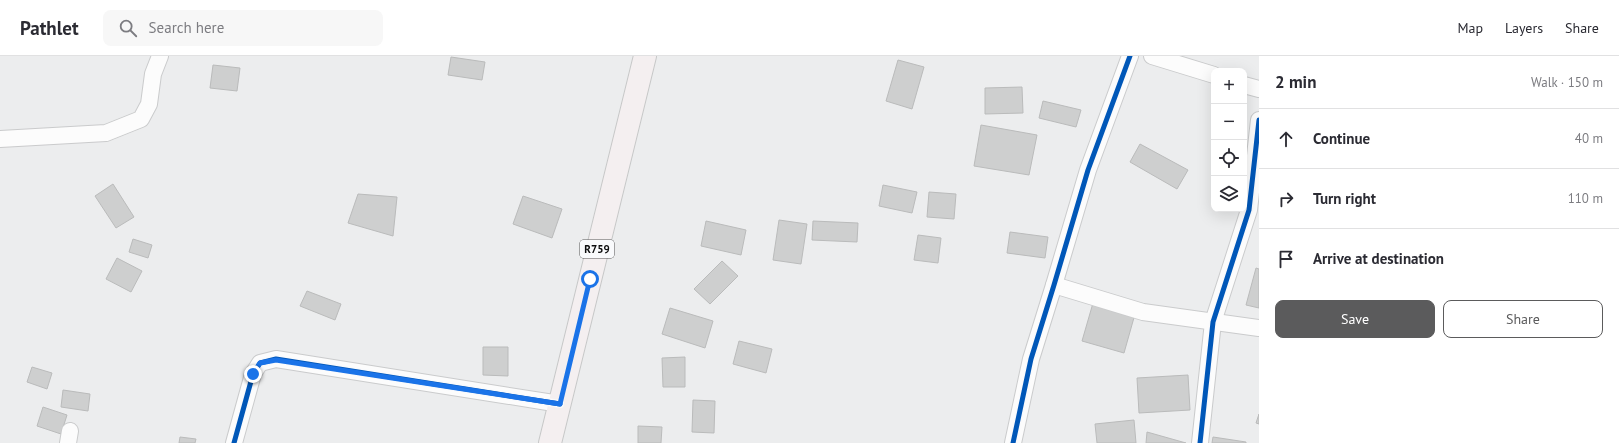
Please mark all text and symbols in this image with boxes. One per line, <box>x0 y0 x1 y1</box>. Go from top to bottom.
search box <box>103 10 383 46</box>
text: Pathlet <box>20 16 79 40</box>
icon: search <box>117 17 139 39</box>
text: Search here <box>149 18 224 37</box>
text: Map <box>1457 19 1483 37</box>
text: Layers <box>1505 19 1543 37</box>
text: Share <box>1565 19 1599 37</box>
map controls <box>1211 68 1247 212</box>
button: + <box>1211 68 1247 104</box>
text: 2 min <box>1275 71 1316 93</box>
text: Walk · 150 m <box>1531 74 1603 91</box>
button: − <box>1211 104 1247 140</box>
icon: ahead <box>1275 128 1297 150</box>
text: Continue <box>1313 129 1370 148</box>
text: 40 m <box>1575 130 1603 147</box>
button: locate <box>1211 140 1247 176</box>
button: layers <box>1211 176 1247 212</box>
icon: right <box>1275 188 1297 210</box>
text: Turn right <box>1313 189 1376 208</box>
text: 110 m <box>1568 190 1603 207</box>
road number: R759 <box>580 240 614 258</box>
icon: arrive <box>1275 248 1297 270</box>
text: Arrive at destination <box>1313 249 1444 268</box>
route start <box>581 270 599 288</box>
button: Save <box>1275 300 1435 338</box>
button: Share <box>1443 300 1603 338</box>
route end <box>244 365 262 383</box>

